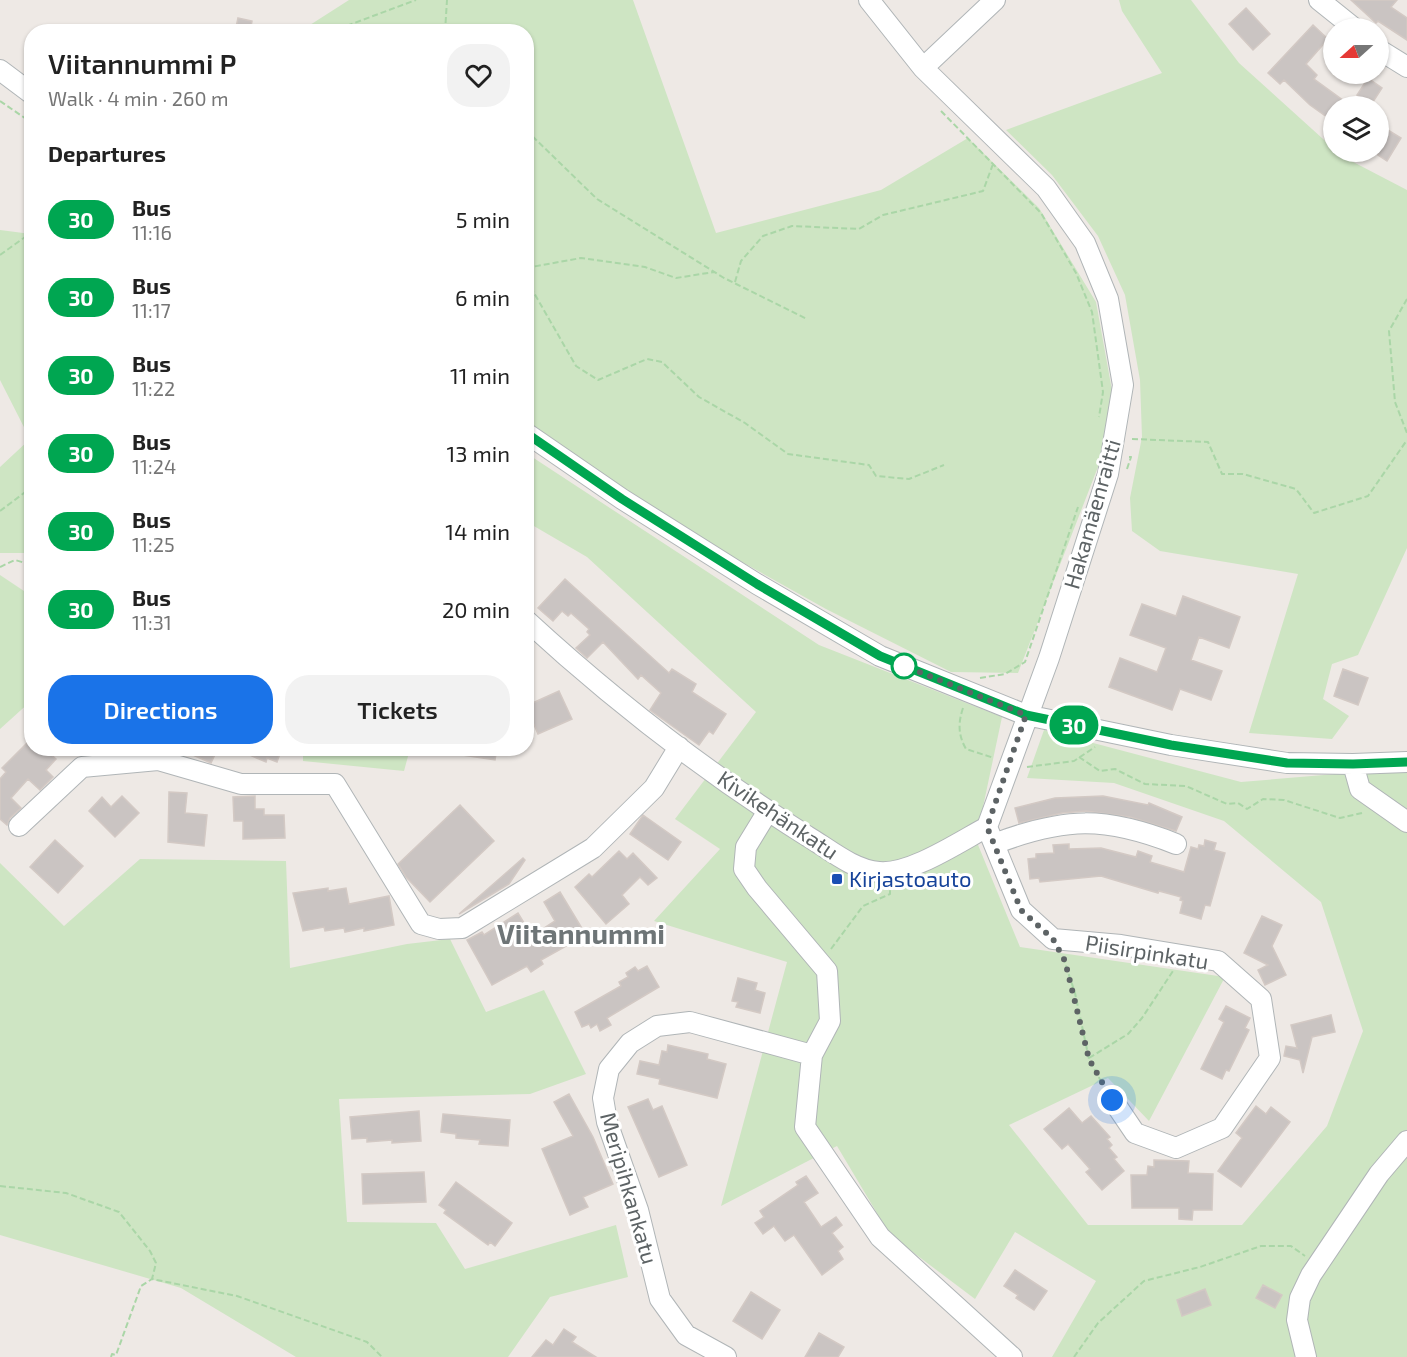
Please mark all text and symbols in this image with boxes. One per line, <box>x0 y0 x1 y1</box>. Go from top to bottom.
north arrow <box>1323 18 1389 84</box>
map controls <box>1323 18 1389 162</box>
button: heart <box>447 44 510 107</box>
text: Viitannummi P <box>48 46 236 80</box>
text: Walk · 4 min · 260 m <box>48 86 228 110</box>
button: layers <box>1323 96 1389 162</box>
text: Departures <box>48 140 166 166</box>
text: Bus <box>132 194 171 220</box>
text: 5 min <box>456 206 510 232</box>
text: 30 <box>68 207 94 232</box>
text: 11:16 <box>132 220 172 244</box>
text: Bus <box>132 272 171 298</box>
text: 6 min <box>455 284 510 310</box>
text: 30 <box>68 285 94 310</box>
text: 11:17 <box>132 298 171 322</box>
text: Bus <box>132 350 171 376</box>
text: 11 min <box>450 362 510 388</box>
text: 30 <box>68 363 94 388</box>
text: 11:22 <box>132 376 175 400</box>
text: Bus <box>132 428 171 454</box>
street label: Hakamäenraitti <box>1057 436 1125 592</box>
text: 13 min <box>447 440 510 466</box>
text: 30 <box>68 441 94 466</box>
text: 11:24 <box>132 454 176 478</box>
text: Bus <box>132 506 171 532</box>
text: 14 min <box>445 518 510 544</box>
text: 30 <box>68 519 94 544</box>
text: 11:25 <box>132 532 175 556</box>
text: Bus <box>132 584 171 610</box>
text: 20 min <box>442 596 510 622</box>
text: 30 <box>68 597 94 622</box>
text: 11:31 <box>132 610 172 634</box>
unlabelled marker <box>891 653 917 679</box>
button: Directions <box>48 675 273 744</box>
button: Tickets <box>285 675 510 744</box>
line badge: 30 <box>1047 706 1101 744</box>
text: 30 <box>1061 713 1087 738</box>
street label: Kivikehänkatu <box>713 764 844 864</box>
place label: Kirjastoauto <box>849 865 971 892</box>
marker: Kirjastoauto <box>830 872 844 886</box>
district label: Viitannummi <box>497 916 665 950</box>
street label: Piisirpinkatu <box>1084 928 1211 974</box>
your location <box>1097 1085 1127 1115</box>
street label: Meripihkankatu <box>596 1109 664 1267</box>

